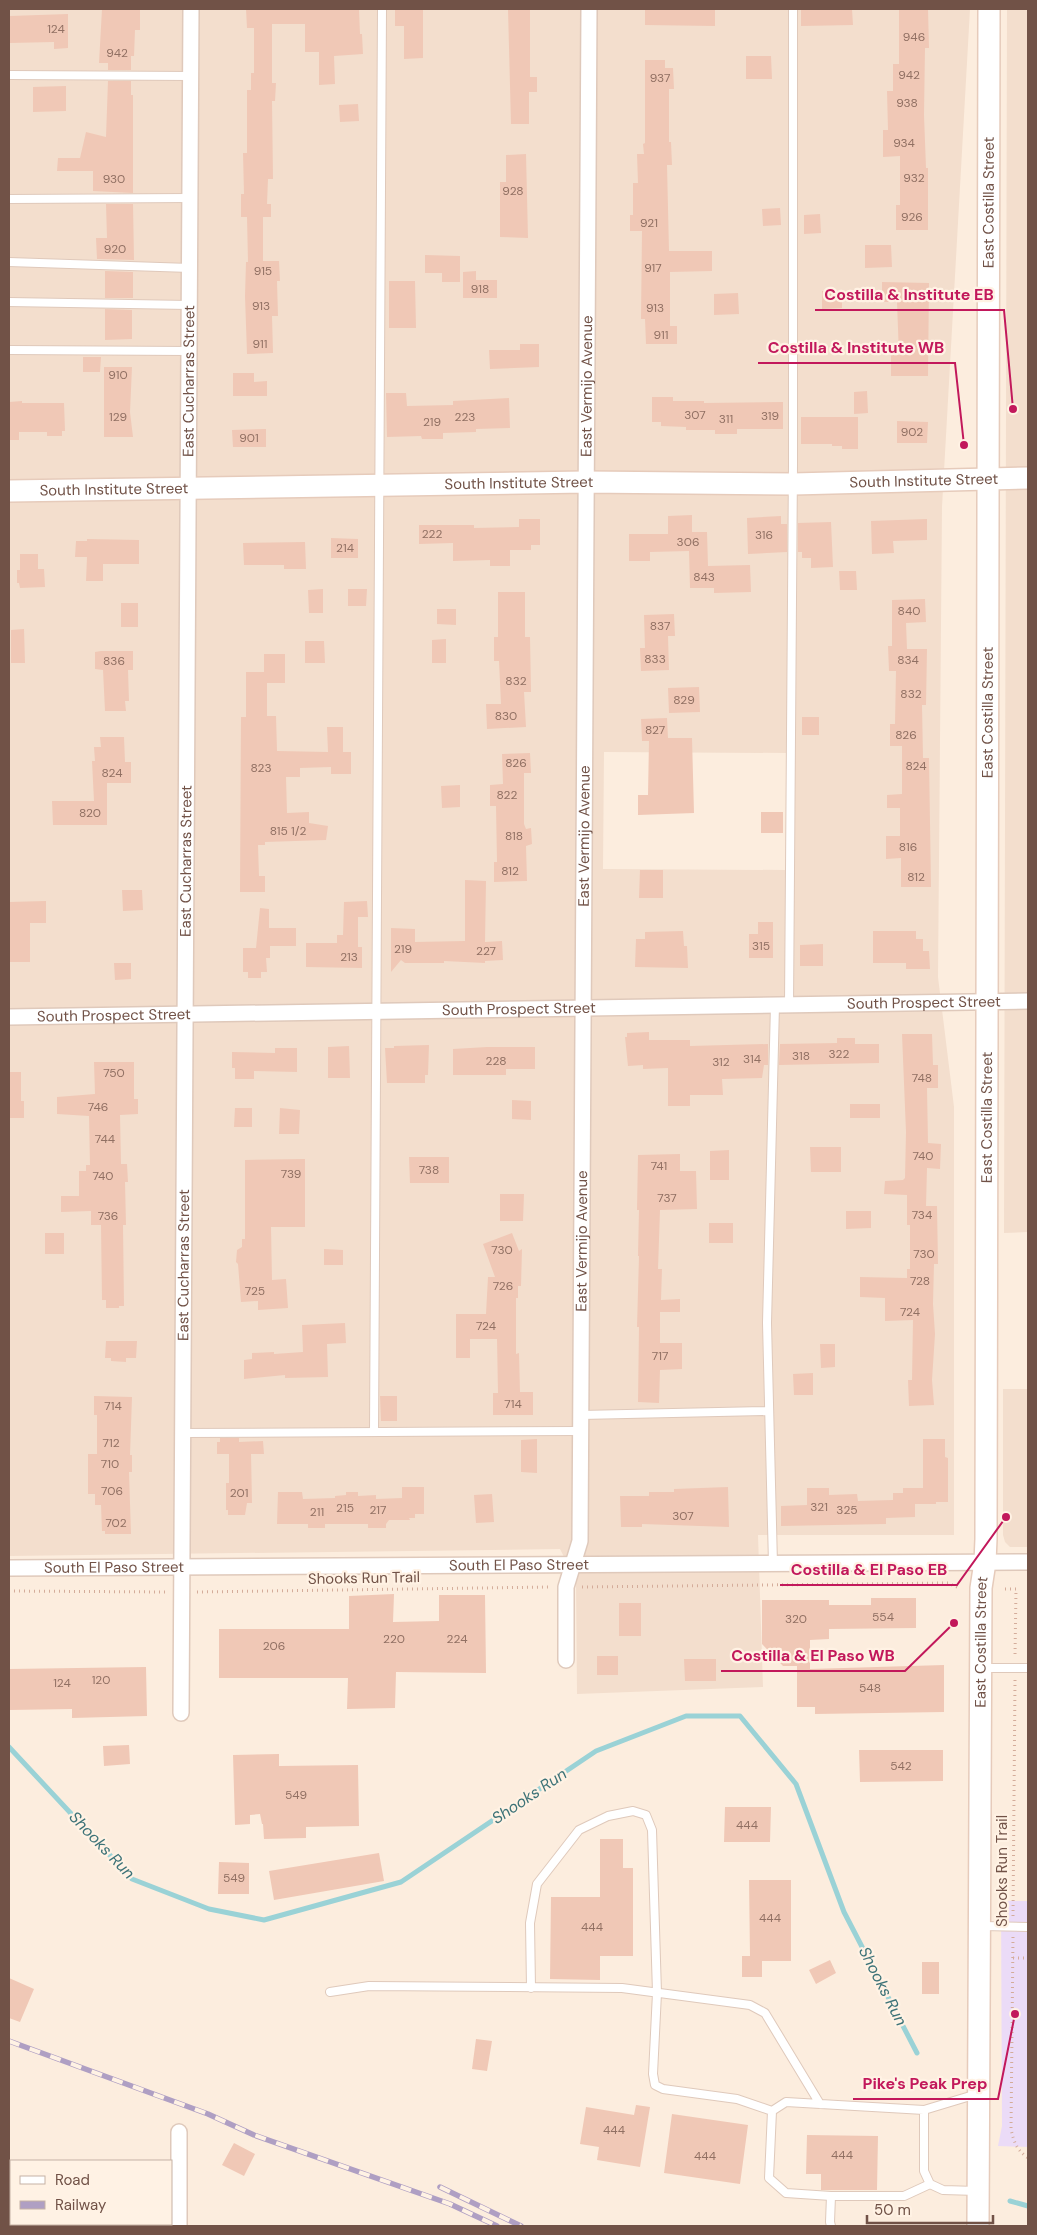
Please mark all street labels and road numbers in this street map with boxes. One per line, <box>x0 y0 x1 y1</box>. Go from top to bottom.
street label: East Costilla Street <box>978 136 999 268</box>
street label: East Cucharras Street <box>178 305 199 457</box>
street label: East Vermijo Avenue <box>576 315 597 457</box>
street label: South Institute Street <box>849 469 999 493</box>
street label: South Institute Street <box>444 472 594 494</box>
street label: South Institute Street <box>39 478 189 501</box>
street label: East Costilla Street <box>977 646 998 778</box>
street label: East Vermijo Avenue <box>574 765 595 907</box>
street label: East Cucharras Street <box>176 785 196 937</box>
street label: South Prospect Street <box>847 991 1001 1014</box>
street label: South Prospect Street <box>442 998 596 1020</box>
street label: South Prospect Street <box>37 1004 191 1027</box>
street label: East Costilla Street <box>977 1051 997 1183</box>
street label: East Vermijo Avenue <box>571 1170 592 1312</box>
street label: East Cucharras Street <box>173 1189 194 1341</box>
street label: South El Paso Street <box>449 1555 589 1575</box>
street label: South El Paso Street <box>44 1557 184 1578</box>
street label: Shooks Run Trail <box>308 1567 420 1589</box>
street label: East Costilla Street <box>970 1575 993 1708</box>
street label: Shooks Run Trail <box>992 1815 1012 1927</box>

